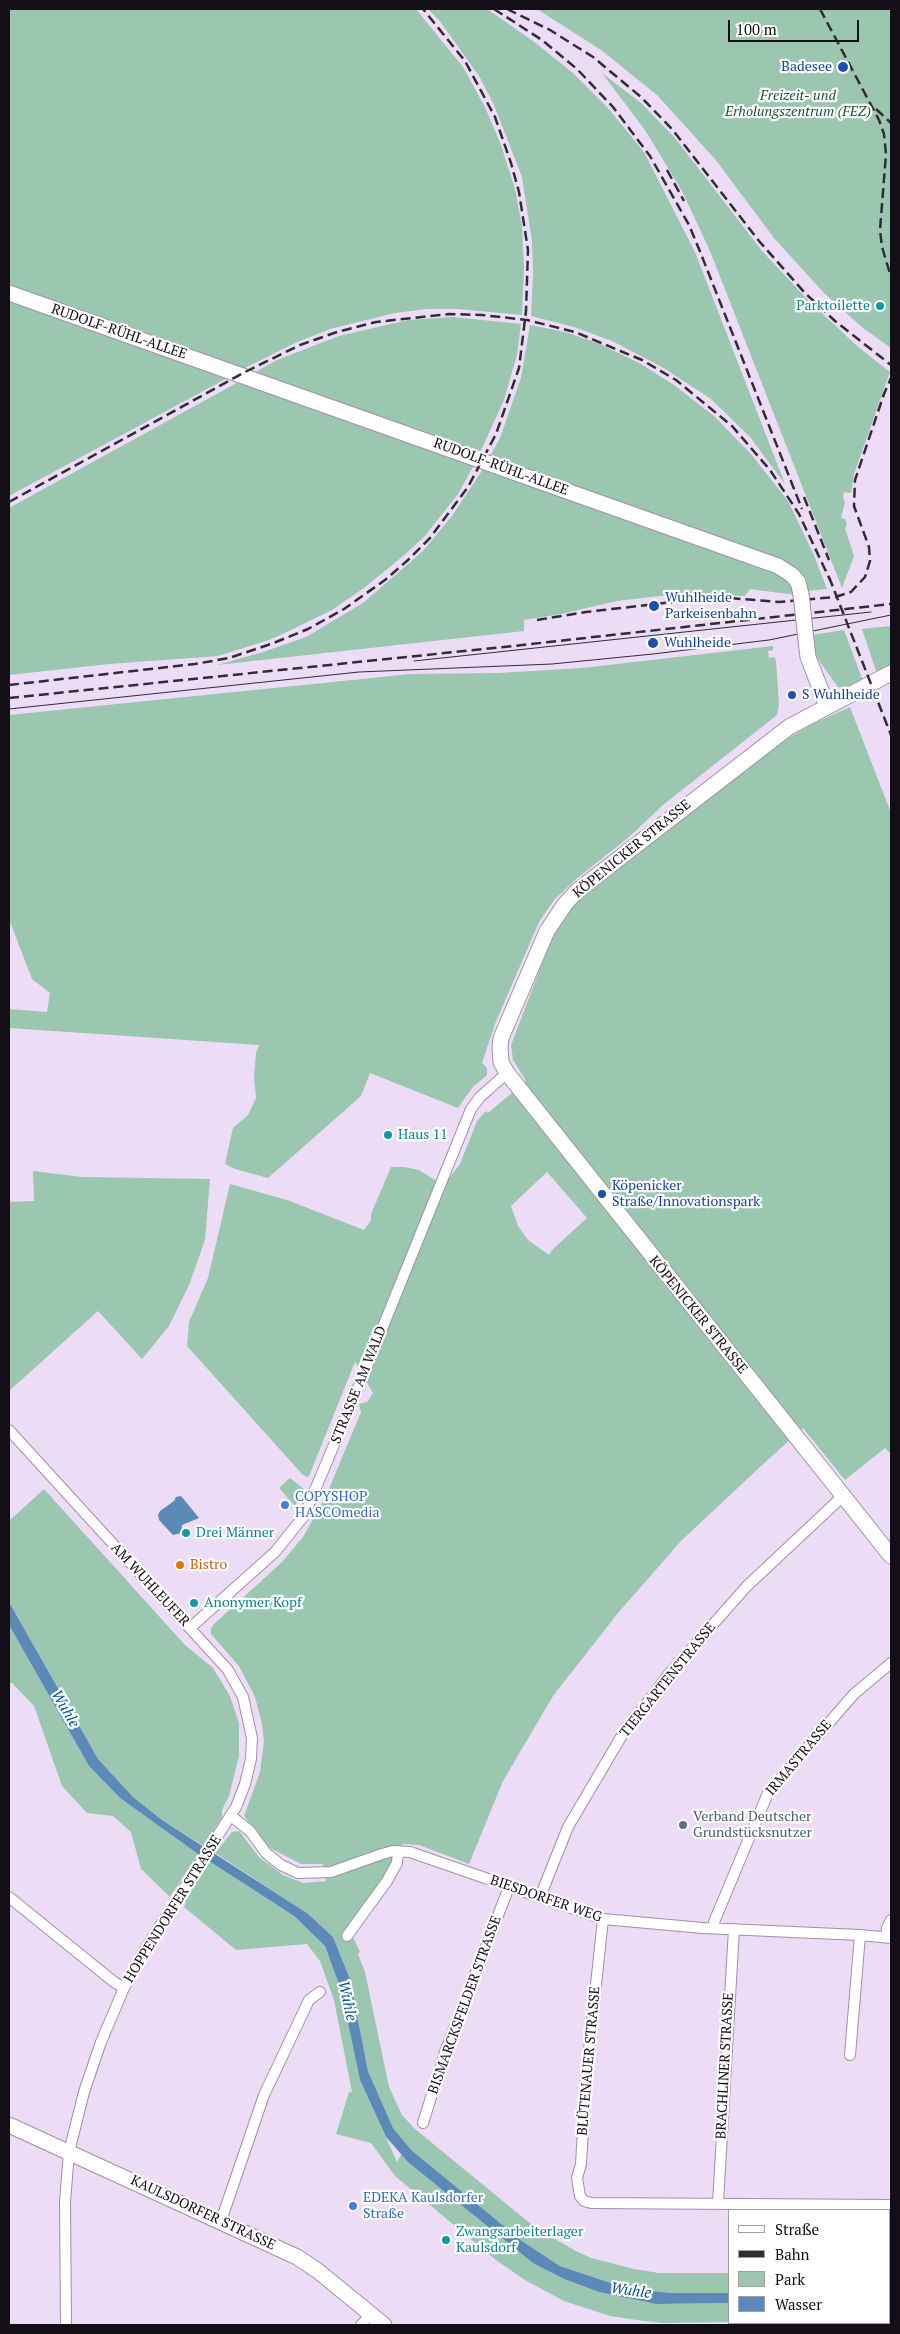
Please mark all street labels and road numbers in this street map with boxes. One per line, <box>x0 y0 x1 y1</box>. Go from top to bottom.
street label: RUDOLF-RÜHL-ALLEE <box>49 301 189 363</box>
street label: RUDOLF-RÜHL-ALLEE <box>431 435 571 499</box>
street label: KÖPENICKER STRASSE <box>570 796 694 902</box>
street label: KÖPENICKER STRASSE <box>645 1253 751 1377</box>
street label: STRASSE AM WALD <box>328 1324 390 1446</box>
street label: AM WUHLEUFER <box>107 1540 193 1630</box>
street label: TIERGARTENSTRASSE <box>617 1619 719 1741</box>
street label: IRMASTRASSE <box>763 1717 835 1799</box>
street label: HOPPENDORFER STRASSE <box>121 1832 225 1986</box>
street label: BIESDORFER WEG <box>488 1872 604 1926</box>
street label: BISMARCKSFELDER STRASSE <box>425 1914 505 2096</box>
street label: BLÜTENAUER STRASSE <box>574 1986 604 2136</box>
street label: BRACHLINER STRASSE <box>713 1992 737 2140</box>
street label: KAULSDORFER STRASSE <box>128 2172 278 2254</box>

